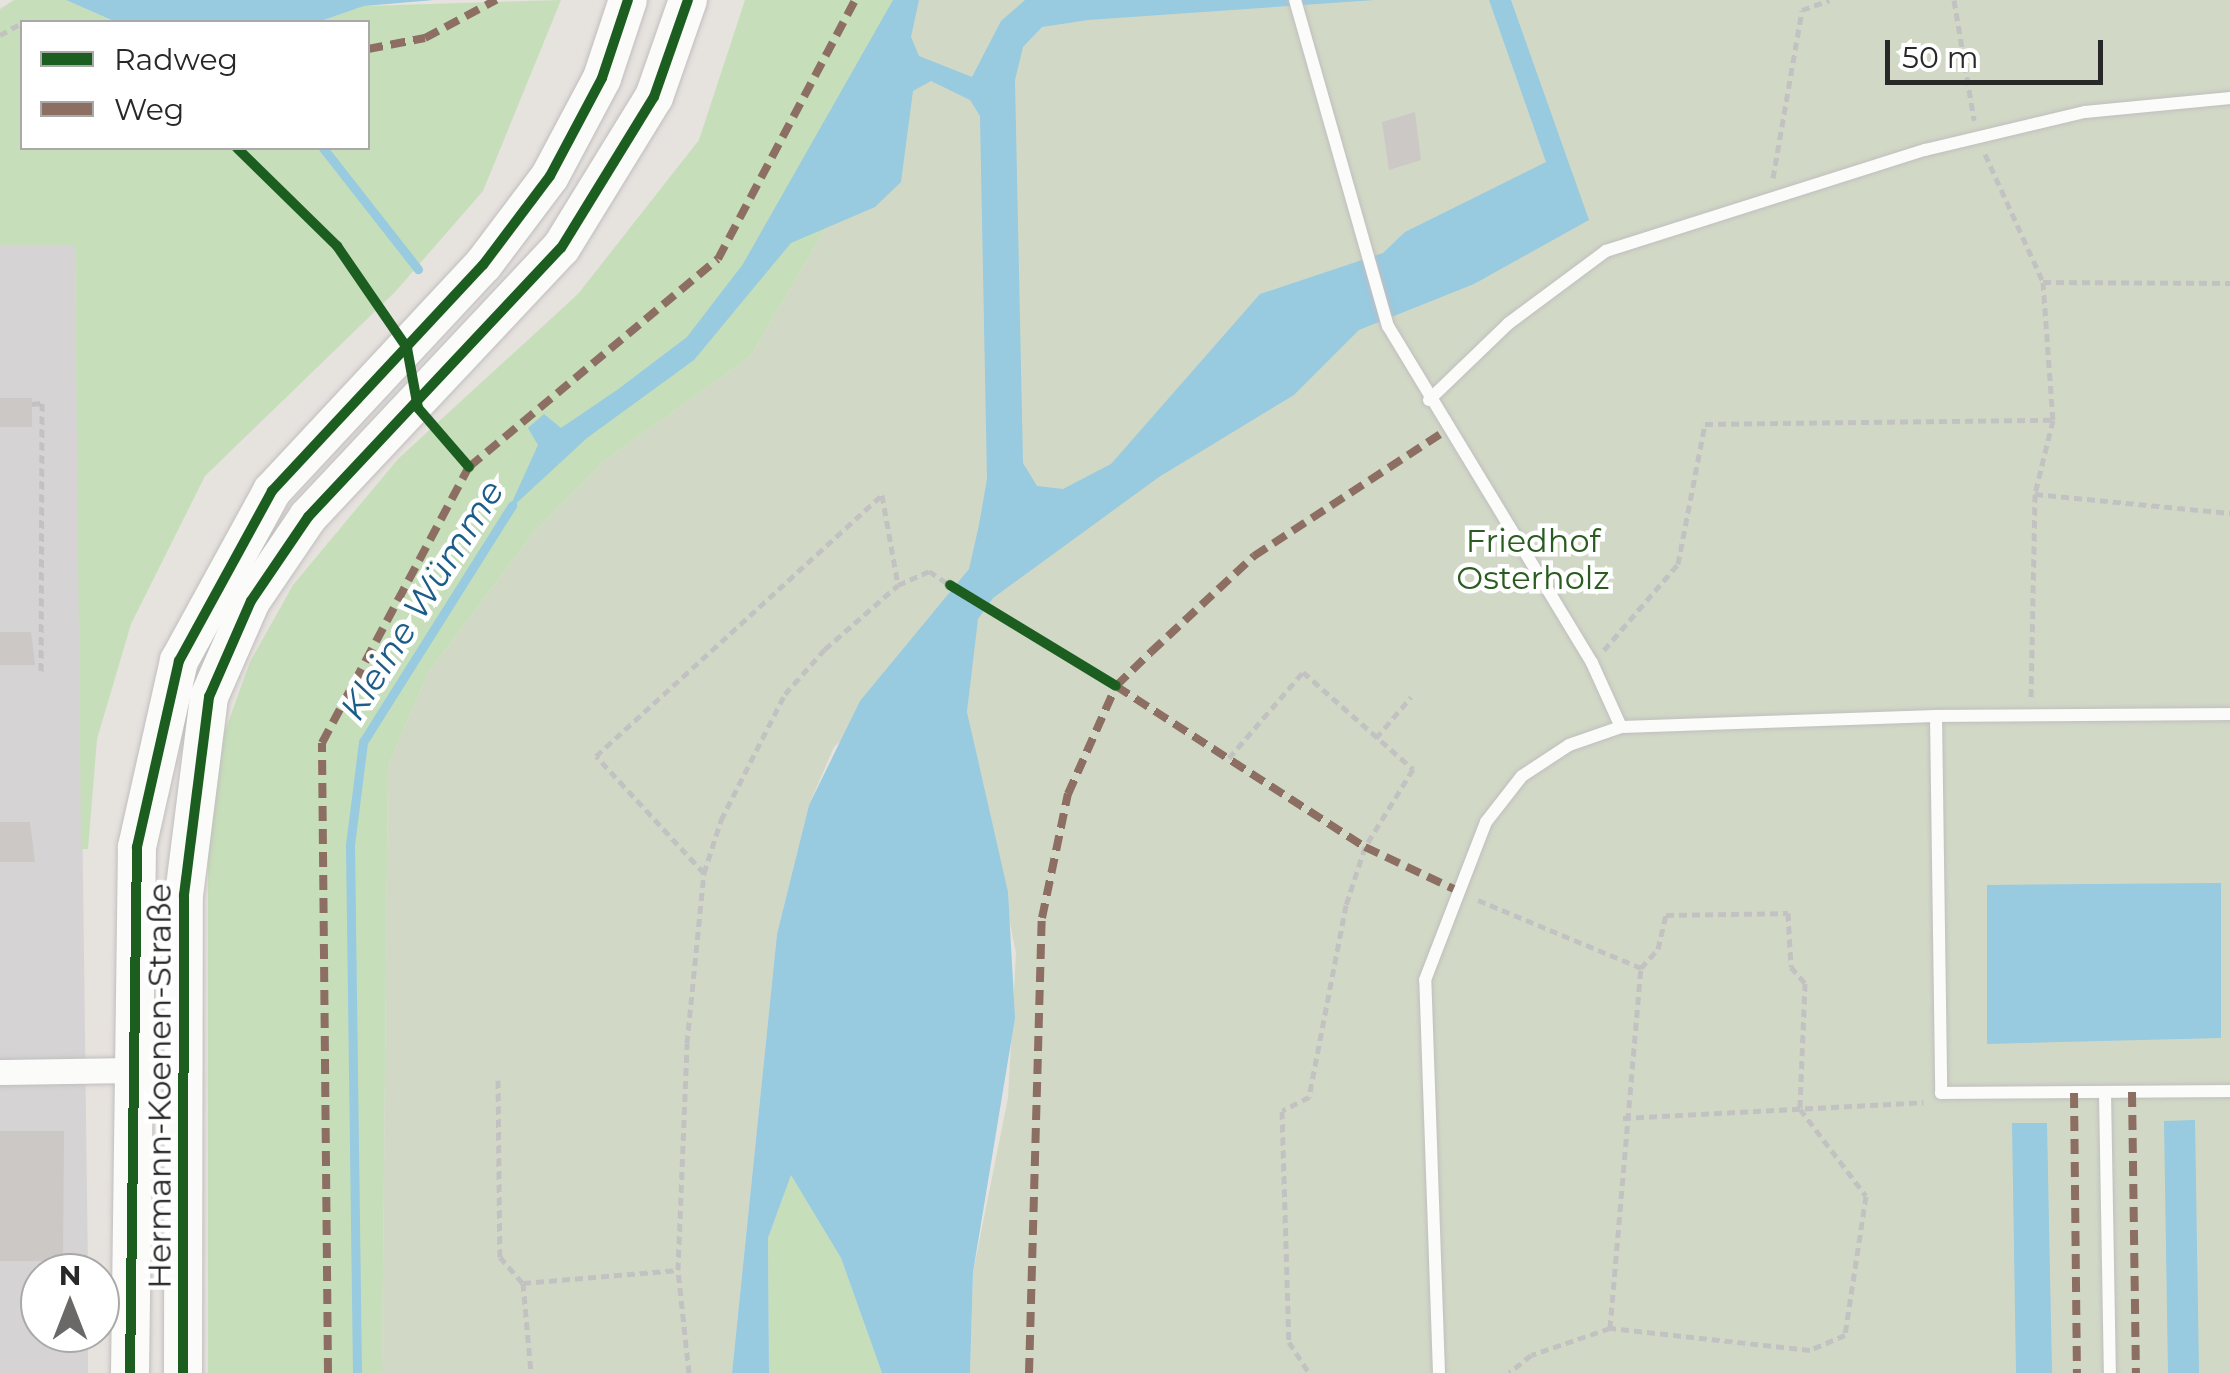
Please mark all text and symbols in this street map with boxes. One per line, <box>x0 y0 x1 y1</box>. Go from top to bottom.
legend <box>20 20 370 150</box>
scale bar <box>1890 20 2108 82</box>
text: 50 m <box>1902 39 1979 76</box>
text: Radweg <box>114 41 238 78</box>
text: Weg <box>114 91 184 128</box>
water label: Kleine Wümme <box>331 472 513 728</box>
park label: Friedhof Osterholz <box>1456 523 1610 598</box>
street label: Hermann-Koenen-Straße <box>141 883 179 1289</box>
north arrow <box>20 1253 120 1353</box>
text: N <box>59 1258 81 1292</box>

